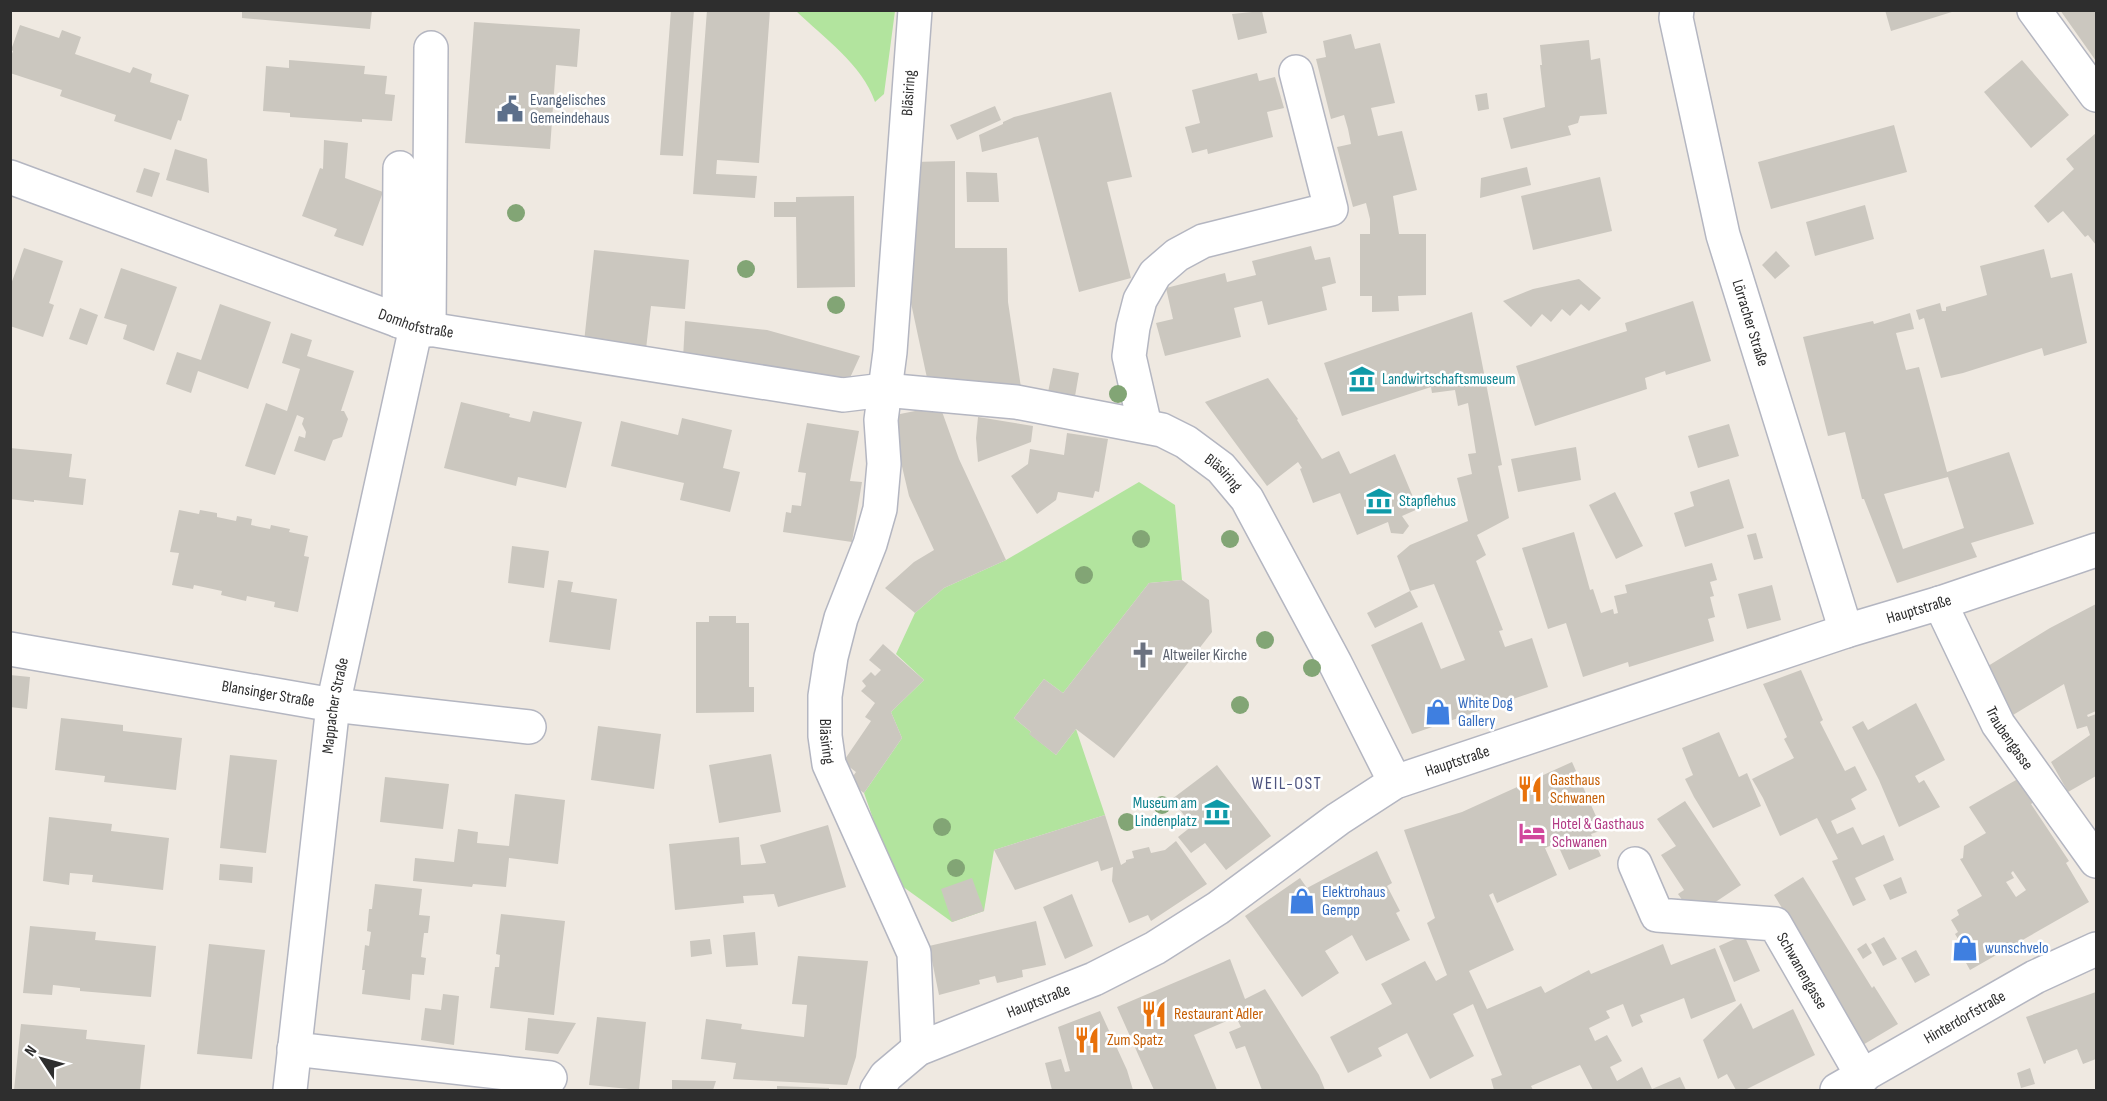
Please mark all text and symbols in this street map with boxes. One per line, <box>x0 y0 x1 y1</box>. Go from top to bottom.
street label: Bläsiring <box>898 70 920 116</box>
place label: Evangelisches Gemeindehaus <box>530 91 610 128</box>
public building icon: Evangelisches Gemeindehaus <box>495 94 525 124</box>
street label: Lörracher Straße <box>1728 277 1773 368</box>
street label: Domhofstraße <box>376 304 455 342</box>
museum icon: Landwirtschaftsmuseum <box>1347 364 1377 394</box>
place label: Landwirtschaftsmuseum <box>1382 370 1515 389</box>
street label: Bläsiring <box>1201 450 1246 495</box>
museum icon: Stapflehus <box>1364 486 1394 516</box>
place label: Stapflehus <box>1399 492 1456 511</box>
street label: Hauptstraße <box>1884 590 1954 628</box>
church icon: Altweiler Kirche <box>1128 640 1158 670</box>
place label: Altweiler Kirche <box>1162 646 1247 665</box>
street label: Mappacher Straße <box>318 656 353 755</box>
street label: Blansinger Straße <box>220 676 316 711</box>
place label: White Dog Gallery <box>1458 694 1513 731</box>
shop icon: White Dog Gallery <box>1423 697 1453 727</box>
street label: Traubengasse <box>1981 703 2037 774</box>
street label: Bläsiring <box>815 719 838 766</box>
street label: Hauptstraße <box>1423 742 1492 781</box>
place label: Gasthaus Schwanen <box>1550 771 1605 808</box>
district label: WEIL-OST <box>1252 773 1322 794</box>
restaurant icon: Gasthaus Schwanen <box>1515 774 1545 804</box>
place label: Museum am Lindenplatz <box>1133 794 1197 831</box>
museum icon: Museum am Lindenplatz <box>1202 797 1232 827</box>
place label: Hotel & Gasthaus Schwanen <box>1552 815 1644 852</box>
hotel icon: Hotel & Gasthaus Schwanen <box>1517 818 1547 848</box>
place label: Elektrohaus Gempp <box>1322 883 1386 920</box>
shop icon: Elektrohaus Gempp <box>1287 886 1317 916</box>
street label: Schwanengasse <box>1772 929 1831 1013</box>
shop icon: wunschvelo <box>1950 933 1980 963</box>
place label: wunschvelo <box>1985 939 2049 958</box>
street label: Hauptstraße <box>1004 980 1073 1022</box>
street label: Hinterdorfstraße <box>1921 986 2009 1048</box>
restaurant icon: Restaurant Adler <box>1139 999 1169 1029</box>
place label: Restaurant Adler <box>1174 1005 1264 1024</box>
restaurant icon: Zum Spatz <box>1072 1025 1102 1055</box>
north arrow <box>12 1029 72 1089</box>
place label: Zum Spatz <box>1107 1031 1164 1050</box>
text: N <box>21 1042 41 1060</box>

